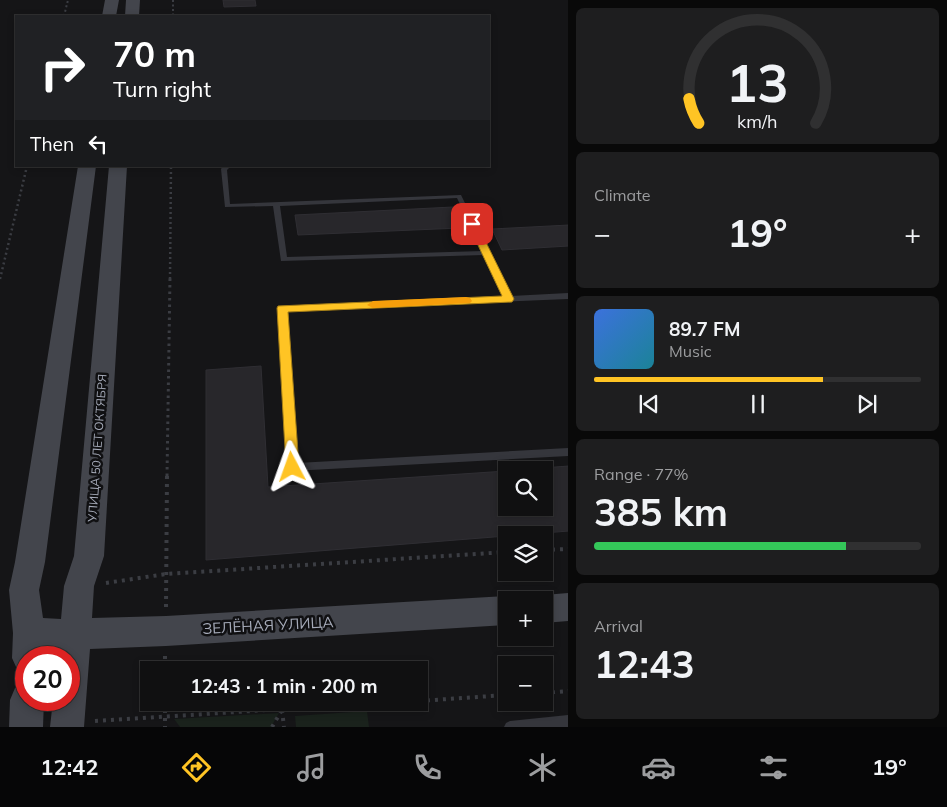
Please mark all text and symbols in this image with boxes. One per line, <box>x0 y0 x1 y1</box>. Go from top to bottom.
text: 70 m <box>113 32 196 76</box>
icon: right <box>30 35 95 100</box>
text: 13 <box>726 50 789 115</box>
text: Turn right <box>113 75 211 103</box>
text: km/h <box>737 110 778 132</box>
icon: left <box>84 130 112 158</box>
text: Then <box>30 132 74 156</box>
text: Climate <box>594 185 650 205</box>
pin <box>451 203 493 245</box>
text: 19° <box>727 209 788 257</box>
icon: arrive <box>458 210 486 238</box>
text: − <box>594 216 611 251</box>
text: + <box>904 216 921 251</box>
text: 89.7 FM <box>669 317 741 341</box>
text: Music <box>669 341 712 361</box>
street label: УЛИЦА 50 ЛЕТ ОКТЯБРЯ <box>84 373 110 524</box>
icon: previous <box>635 390 663 418</box>
icon: pause <box>744 390 772 418</box>
icon: next <box>853 390 881 418</box>
position arrow <box>265 440 317 492</box>
map controls <box>498 461 553 711</box>
button: search <box>498 461 553 516</box>
text: Range · 77% <box>594 464 689 484</box>
text: 385 km <box>594 488 728 536</box>
button: layers <box>498 526 553 581</box>
button: + <box>498 591 553 646</box>
street label: ЗЕЛЁНАЯ УЛИЦА <box>202 612 334 638</box>
text: Arrival <box>594 616 643 636</box>
text: 12:43 <box>594 640 695 688</box>
speed limit sign: 20 <box>15 646 80 711</box>
button: − <box>498 656 553 711</box>
text: 12:43 · 1 min · 200 m <box>190 674 378 698</box>
icon: directions <box>179 750 214 785</box>
icon: music <box>294 750 329 785</box>
icon: phone <box>410 750 445 785</box>
icon: climate <box>525 750 560 785</box>
icon: car <box>641 750 676 785</box>
icon: filters <box>756 750 791 785</box>
text: 12:42 <box>40 753 99 781</box>
text: 19° <box>872 753 907 781</box>

